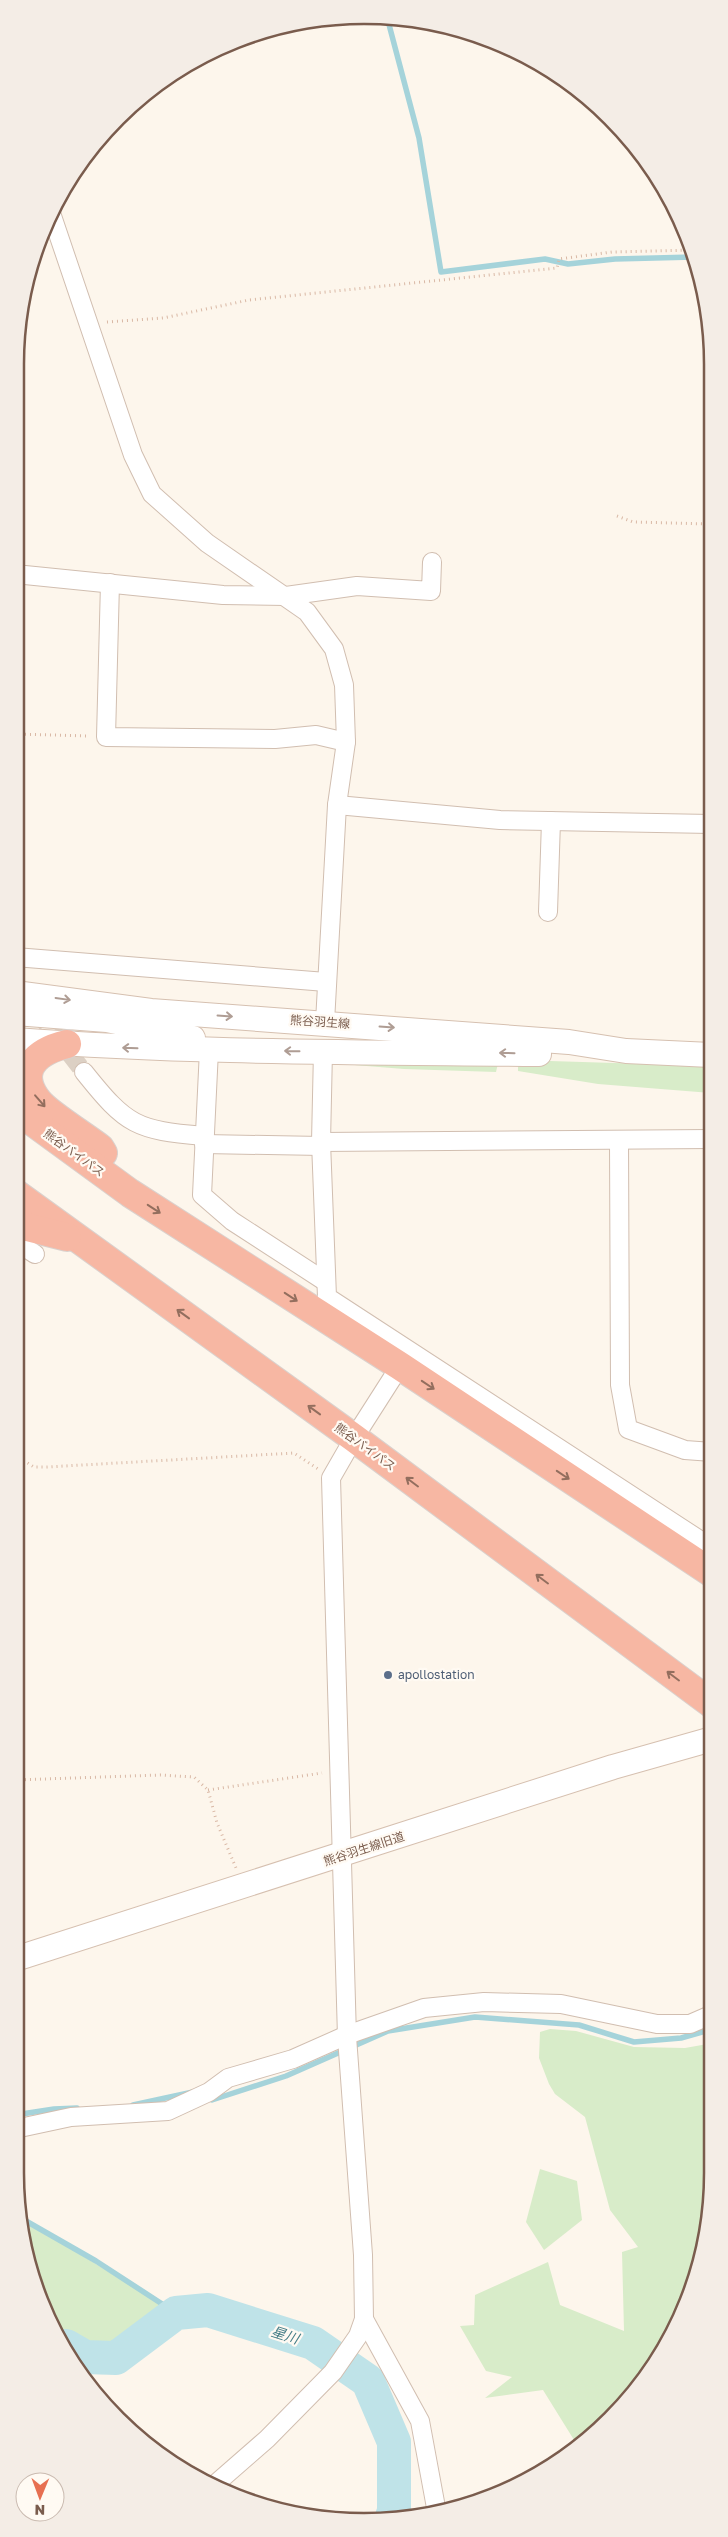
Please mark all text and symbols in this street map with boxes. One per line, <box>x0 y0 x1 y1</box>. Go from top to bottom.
one-way arrow <box>55 994 71 1004</box>
one-way arrow <box>217 1011 233 1020</box>
street label: 熊谷羽生線 <box>290 1012 350 1031</box>
one-way arrow <box>379 1023 395 1032</box>
one-way arrow <box>122 1043 138 1052</box>
one-way arrow <box>284 1046 300 1056</box>
one-way arrow <box>499 1049 515 1058</box>
one-way arrow <box>34 1094 46 1107</box>
street label: 熊谷バイパス <box>41 1125 108 1180</box>
one-way arrow <box>147 1204 161 1214</box>
one-way arrow <box>284 1291 298 1302</box>
one-way arrow <box>176 1309 190 1319</box>
one-way arrow <box>420 1380 434 1390</box>
one-way arrow <box>308 1404 321 1415</box>
street label: 熊谷バイパス <box>332 1419 399 1474</box>
one-way arrow <box>556 1470 570 1480</box>
one-way arrow <box>406 1476 419 1487</box>
one-way arrow <box>536 1573 549 1584</box>
place label: apollostation <box>398 1667 475 1682</box>
marker: apollostation <box>382 1669 394 1681</box>
one-way arrow <box>666 1671 680 1681</box>
street label: 熊谷羽生線旧道 <box>322 1828 406 1869</box>
water label: 星川 <box>269 2322 303 2348</box>
north arrow <box>15 2472 65 2522</box>
text: N <box>34 2502 45 2519</box>

